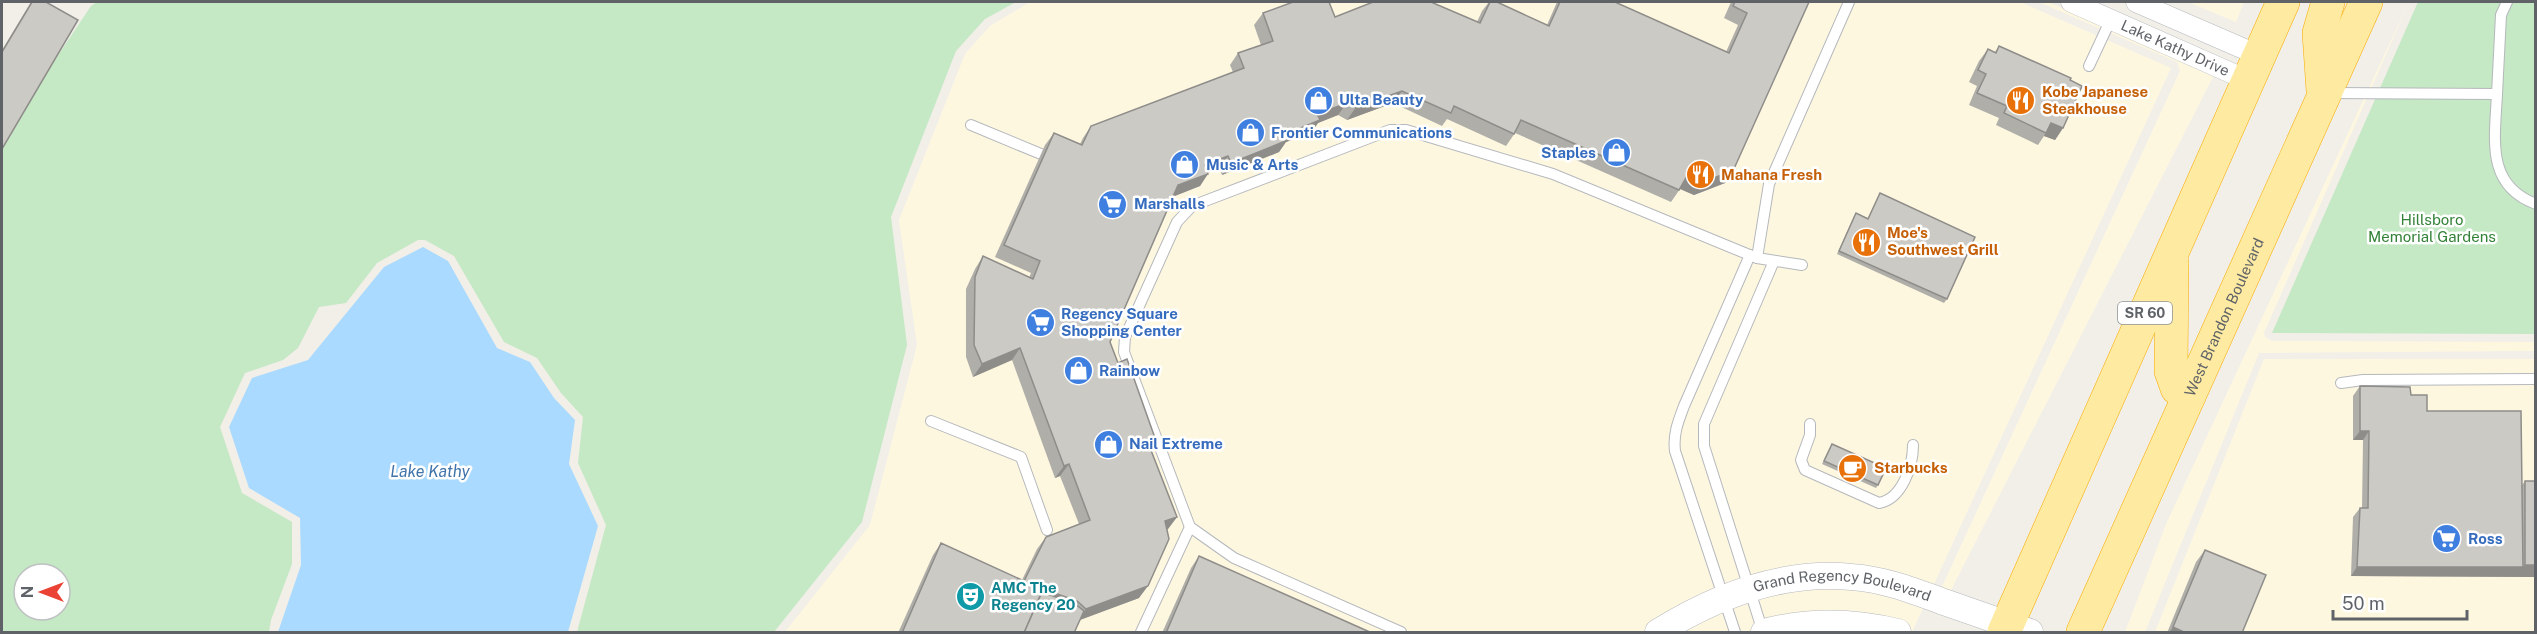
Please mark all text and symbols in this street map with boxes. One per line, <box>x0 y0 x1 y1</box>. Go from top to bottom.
street label: Lake Kathy Drive <box>2119 16 2232 79</box>
place label: Kobe Japanese Steakhouse <box>2042 83 2148 117</box>
shop icon: Ulta Beauty <box>1302 84 1334 116</box>
restaurant icon: Kobe Japanese Steakhouse <box>2005 85 2037 117</box>
place label: Ulta Beauty <box>1339 91 1424 108</box>
shop icon: Frontier Communications <box>1234 117 1266 149</box>
place label: Frontier Communications <box>1271 124 1452 141</box>
shop icon: Staples <box>1601 137 1633 169</box>
place label: Staples <box>1541 144 1596 161</box>
shop icon: Music & Arts <box>1169 149 1201 181</box>
place label: Music & Arts <box>1206 156 1298 173</box>
restaurant icon: Mahana Fresh <box>1684 159 1716 191</box>
place label: Mahana Fresh <box>1721 166 1822 183</box>
supermarket icon: Marshalls <box>1097 188 1129 220</box>
place label: Marshalls <box>1134 195 1205 212</box>
park label: Hillsboro Memorial Gardens <box>2368 211 2496 245</box>
place label: Moe's Southwest Grill <box>1887 224 1999 258</box>
restaurant icon: Moe's Southwest Grill <box>1850 226 1882 258</box>
street label: West Brandon Boulevard <box>2181 235 2267 399</box>
road number: SR 60 <box>2118 302 2172 324</box>
place label: Regency Square Shopping Center <box>1061 305 1182 339</box>
supermarket icon: Regency Square Shopping Center <box>1024 307 1056 339</box>
shop icon: Rainbow <box>1062 355 1094 387</box>
place label: Rainbow <box>1099 362 1160 379</box>
shop icon: Nail Extreme <box>1092 428 1124 460</box>
place label: Nail Extreme <box>1129 435 1223 452</box>
cafe icon: Starbucks <box>1837 452 1869 484</box>
place label: Starbucks <box>1874 459 1948 476</box>
water label: Lake Kathy <box>390 462 471 481</box>
supermarket icon: Ross <box>2431 523 2463 555</box>
place label: Ross <box>2468 530 2503 547</box>
north arrow <box>12 562 72 622</box>
street label: Grand Regency Boulevard <box>1751 567 1933 604</box>
place label: AMC The Regency 20 <box>991 579 1076 613</box>
theatre icon: AMC The Regency 20 <box>954 581 986 613</box>
scale bar <box>2333 583 2466 621</box>
text: N <box>18 586 37 598</box>
text: 50 m <box>2342 593 2385 614</box>

